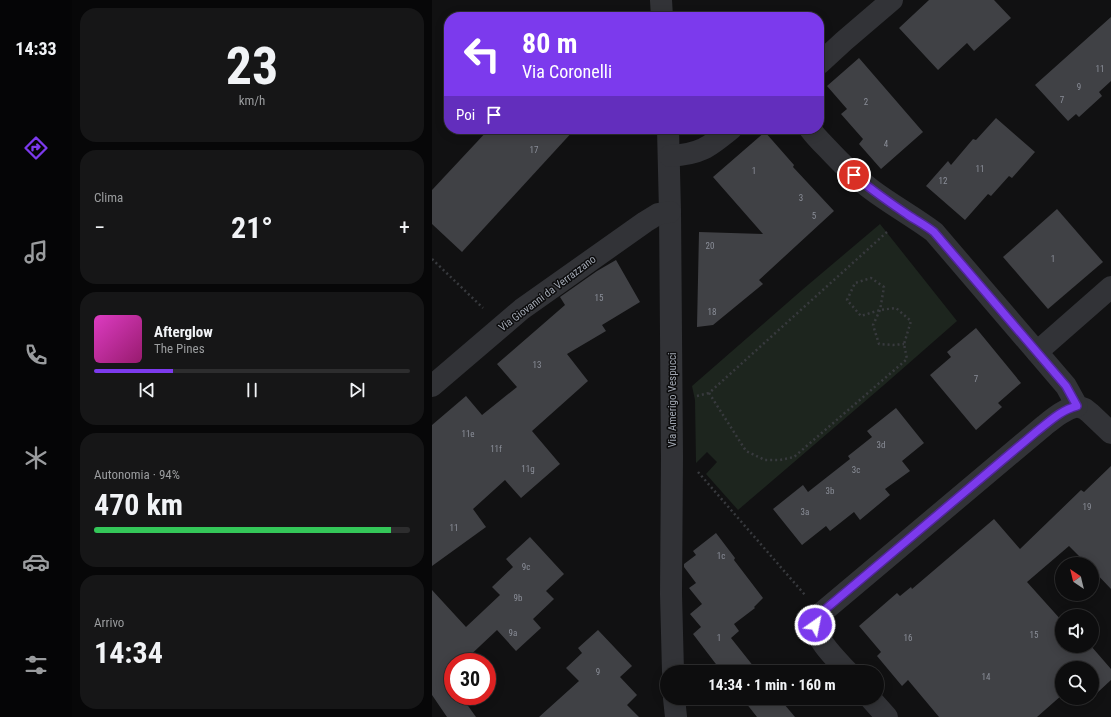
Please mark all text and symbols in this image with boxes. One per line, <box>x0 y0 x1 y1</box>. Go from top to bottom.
text: 80 m <box>522 27 578 60</box>
icon: left <box>456 28 508 80</box>
text: 23 <box>226 36 278 97</box>
text: 14:33 <box>15 38 57 59</box>
text: Via Coronelli <box>522 61 612 82</box>
house number: 11 <box>1096 64 1104 74</box>
house number: 9 <box>1077 82 1081 92</box>
text: km/h <box>239 93 265 108</box>
house number: 7 <box>1060 95 1065 105</box>
house number: 2 <box>864 97 869 107</box>
icon: arrive <box>483 104 505 126</box>
text: Poi <box>456 106 475 124</box>
icon: directions <box>22 134 50 162</box>
house number: 4 <box>884 139 889 149</box>
house number: 17 <box>530 145 539 155</box>
pin <box>837 158 871 192</box>
icon: arrive <box>843 164 865 186</box>
house number: 11 <box>976 164 984 174</box>
house number: 1 <box>752 166 756 176</box>
house number: 12 <box>939 176 948 186</box>
text: Clima <box>94 190 123 205</box>
house number: 3 <box>799 193 803 203</box>
text: 21° <box>231 210 273 245</box>
house number: 5 <box>812 211 817 221</box>
text: − <box>94 215 105 240</box>
text: + <box>399 215 410 240</box>
icon: music <box>22 238 50 266</box>
house number: 20 <box>706 241 714 251</box>
street label: Via Giovanni da Verrazzano <box>496 252 599 334</box>
house number: 1 <box>1051 254 1055 264</box>
house number: 15 <box>595 293 604 303</box>
house number: 18 <box>708 307 716 317</box>
text: Afterglow <box>154 323 213 341</box>
icon: phone <box>22 341 50 369</box>
text: The Pines <box>154 341 205 356</box>
street label: Via Amerigo Vespucci <box>666 352 679 448</box>
house number: 13 <box>533 360 541 370</box>
house number: 7 <box>974 374 979 384</box>
icon: previous <box>136 379 158 401</box>
icon: pause <box>241 379 263 401</box>
icon: next <box>346 379 368 401</box>
house number: 11e <box>461 429 475 439</box>
house number: 3d <box>877 440 885 450</box>
icon: climate <box>22 444 50 472</box>
house number: 11f <box>490 444 502 454</box>
house number: 11g <box>521 464 535 474</box>
house number: 3c <box>852 465 860 475</box>
text: Autonomia · 94% <box>94 467 180 482</box>
house number: 3b <box>826 486 835 496</box>
text: 470 km <box>94 487 183 522</box>
house number: 19 <box>1083 502 1091 512</box>
house number: 3a <box>801 507 809 517</box>
house number: 11 <box>450 523 458 533</box>
icon: car <box>22 548 50 576</box>
house number: 1c <box>717 551 725 561</box>
north arrow <box>1055 557 1099 601</box>
map controls <box>1055 557 1099 705</box>
house number: 9c <box>522 562 530 572</box>
house number: 9b <box>514 593 523 603</box>
position arrow <box>794 604 836 646</box>
button: sound <box>1055 609 1099 653</box>
text: Arrivo <box>94 615 124 630</box>
house number: 9a <box>509 628 517 638</box>
house number: 15 <box>1030 630 1039 640</box>
house number: 1 <box>717 633 721 643</box>
house number: 16 <box>904 633 912 643</box>
text: 14:34 <box>94 635 163 670</box>
icon: filters <box>22 651 50 679</box>
speed limit sign: 30 <box>444 653 496 705</box>
button: search <box>1055 661 1099 705</box>
house number: 9 <box>596 667 600 677</box>
house number: 14 <box>982 672 991 682</box>
text: 14:34 · 1 min · 160 m <box>708 676 836 694</box>

